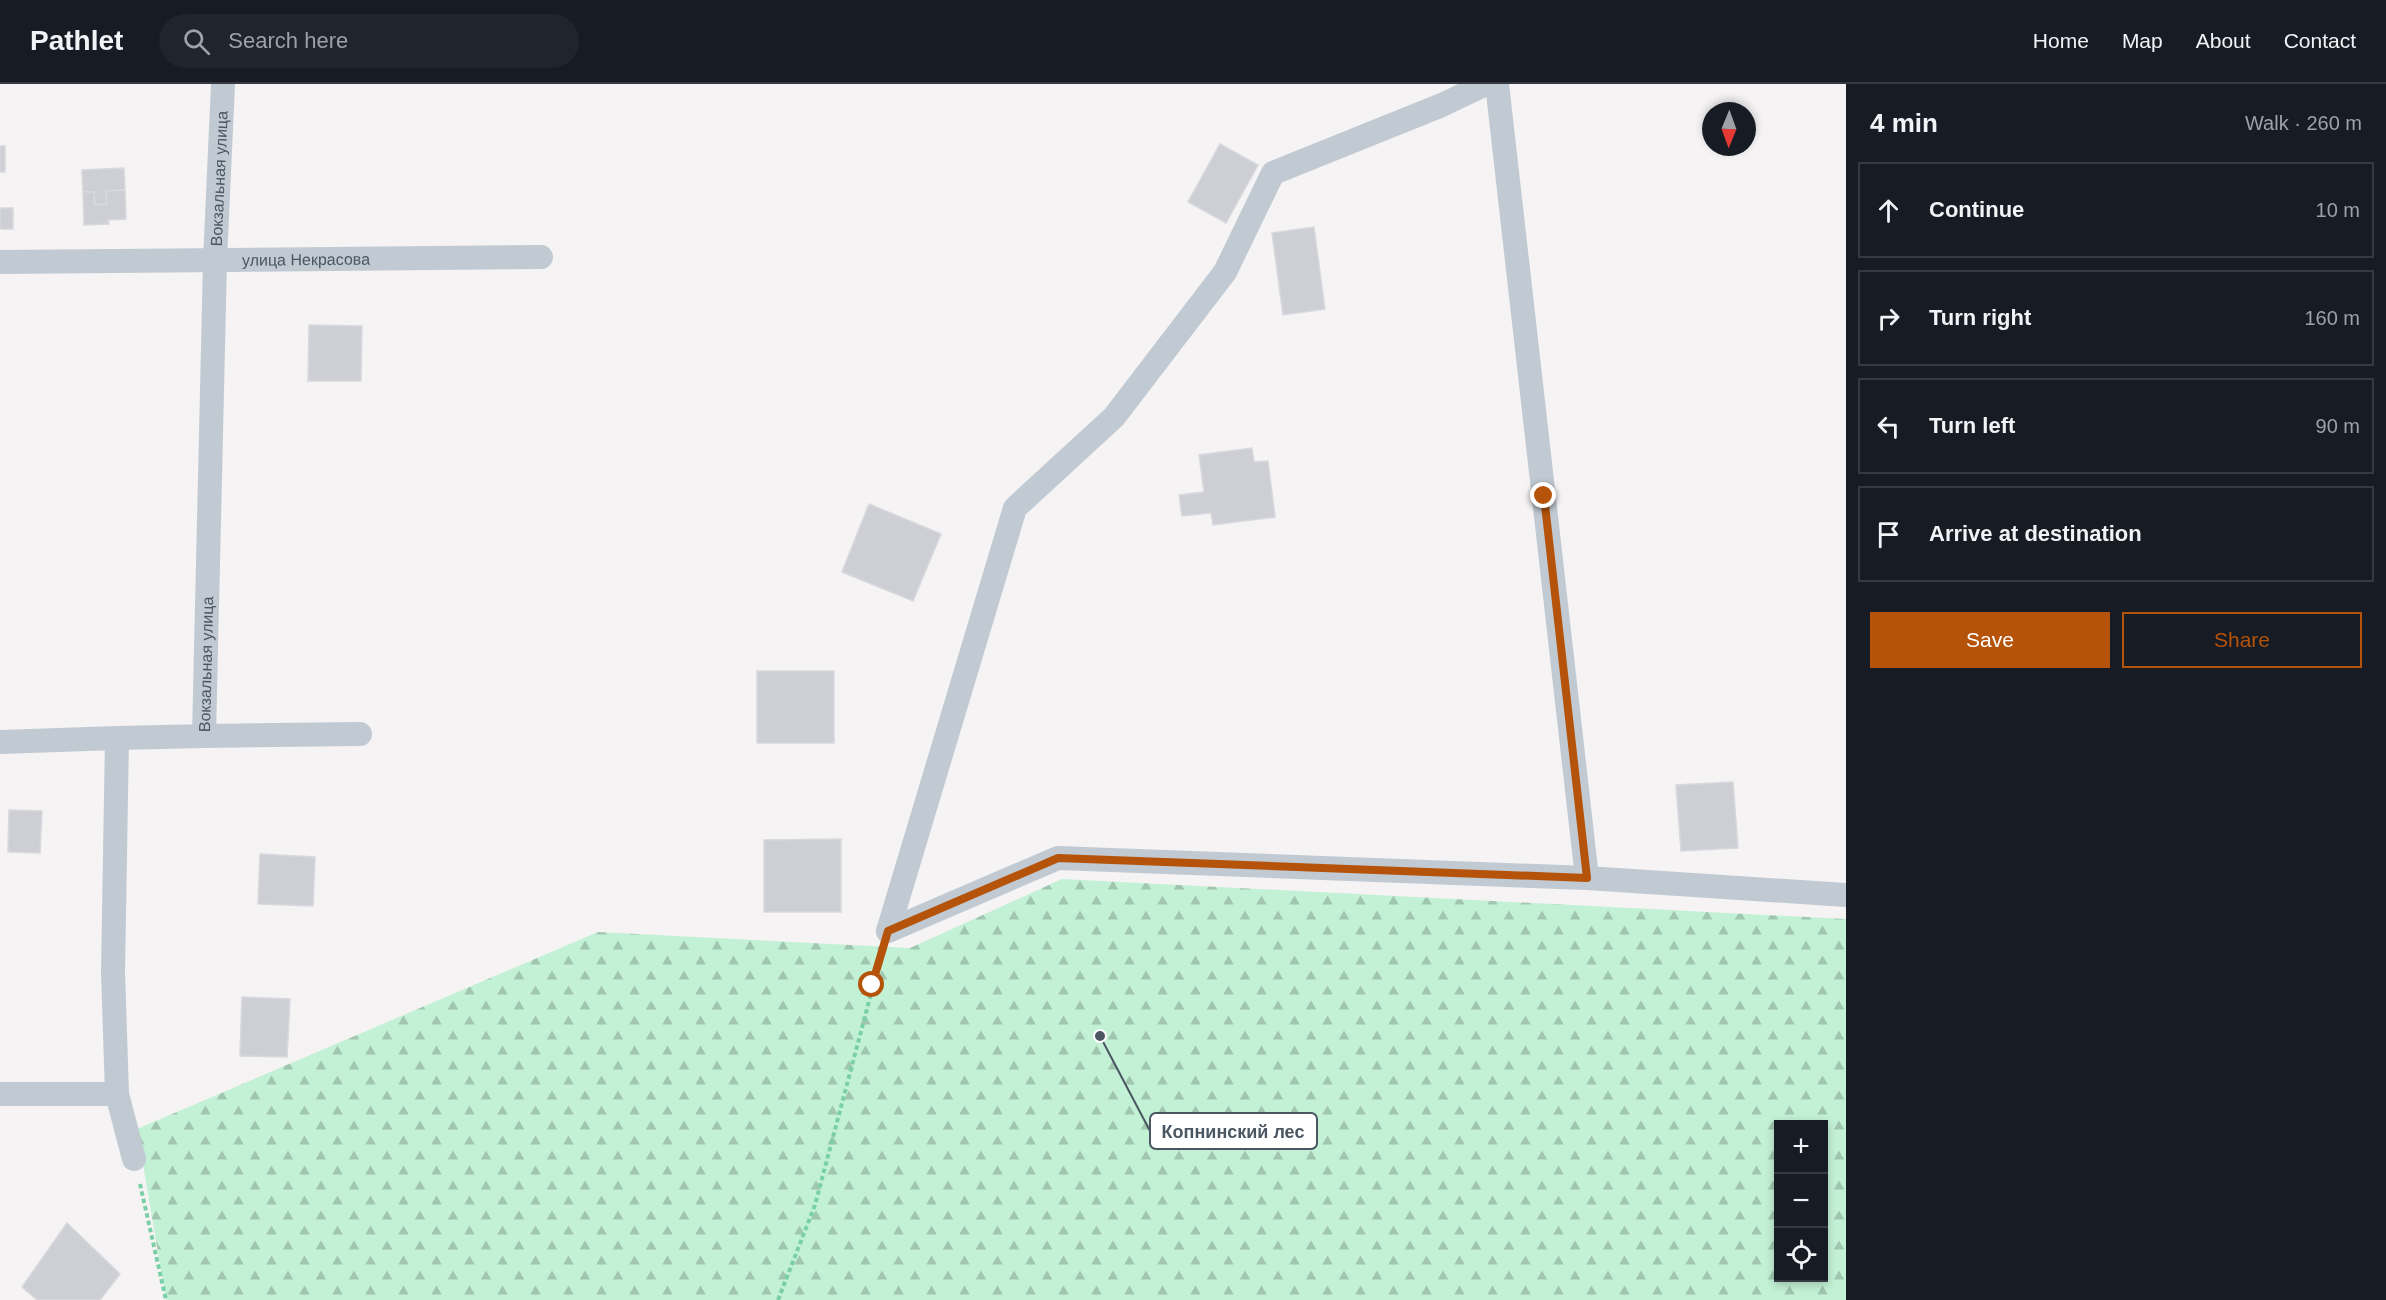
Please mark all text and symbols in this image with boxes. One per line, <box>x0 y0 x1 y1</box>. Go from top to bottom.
search box <box>159 14 579 68</box>
text: Pathlet <box>30 25 123 56</box>
icon: search <box>180 25 213 58</box>
text: Search here <box>228 28 348 53</box>
text: Home <box>2033 29 2089 52</box>
text: Map <box>2122 29 2163 52</box>
text: About <box>2196 29 2251 52</box>
text: Contact <box>2284 29 2356 52</box>
north arrow <box>1702 102 1756 156</box>
text: 4 min <box>1870 108 1938 138</box>
street label: Вокзальная улица <box>207 110 230 247</box>
text: Walk · 260 m <box>2245 112 2362 134</box>
icon: ahead <box>1872 194 1905 227</box>
text: Continue <box>1929 197 2024 222</box>
text: 10 m <box>2316 199 2360 221</box>
street label: улица Некрасова <box>242 250 370 268</box>
icon: right <box>1872 302 1905 335</box>
text: Turn right <box>1929 305 2031 330</box>
text: 160 m <box>2304 307 2360 329</box>
icon: left <box>1872 410 1905 443</box>
text: Turn left <box>1929 413 2015 438</box>
text: 90 m <box>2316 415 2360 437</box>
route end <box>1530 482 1556 508</box>
icon: arrive <box>1872 518 1905 551</box>
text: Arrive at destination <box>1929 521 2142 546</box>
street label: Вокзальная улица <box>196 596 216 732</box>
button: Save <box>1870 612 2110 668</box>
button: Share <box>2122 612 2362 668</box>
route start <box>858 971 884 997</box>
callout: Копнинский лес <box>1150 1113 1317 1149</box>
map controls <box>1774 1120 1828 1282</box>
button: + <box>1774 1120 1828 1174</box>
text: Копнинский лес <box>1162 1122 1304 1142</box>
button: − <box>1774 1174 1828 1228</box>
button: locate <box>1774 1228 1828 1282</box>

